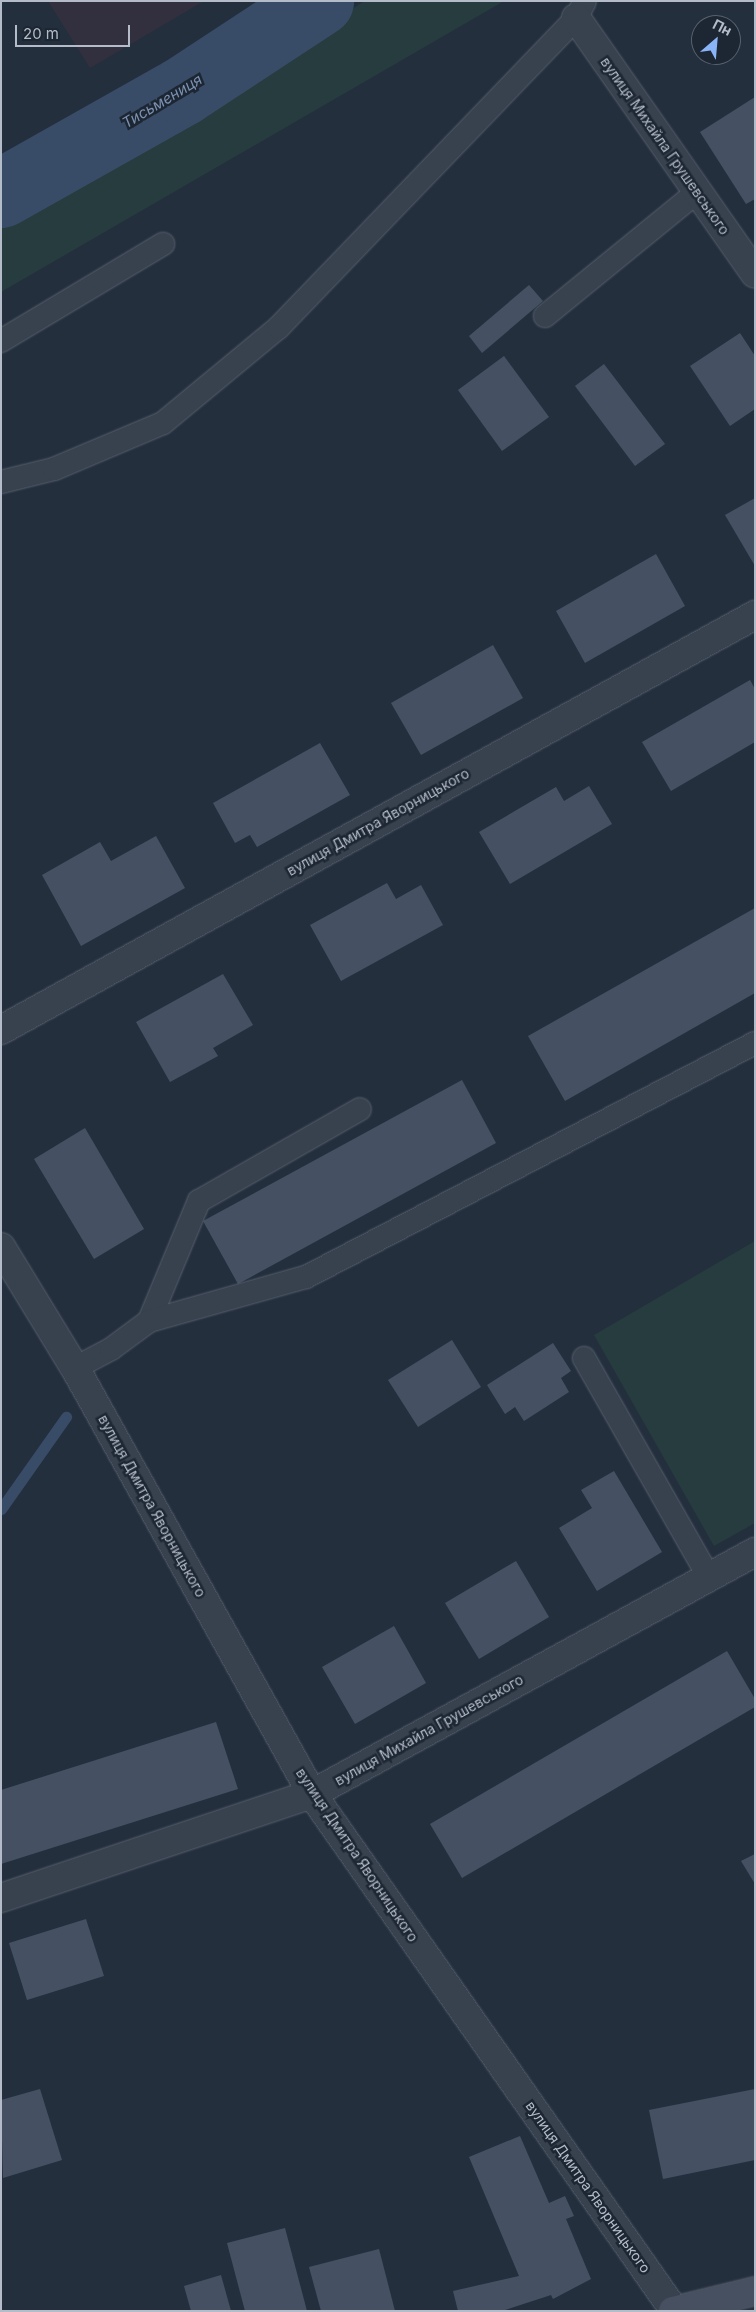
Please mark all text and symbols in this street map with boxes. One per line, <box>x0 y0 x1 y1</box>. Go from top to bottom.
scale bar <box>18 15 132 47</box>
north arrow <box>691 15 741 65</box>
text: Пн <box>710 15 735 39</box>
text: 20 m <box>23 24 59 43</box>
street label: вулиця Михайла Грушевського <box>597 54 733 238</box>
water label: Тисьмениця <box>119 70 205 132</box>
street label: вулиця Дмитра Яворницького <box>284 765 472 879</box>
street label: вулиця Дмитра Яворницького <box>95 1412 209 1600</box>
street label: вулиця Михайла Грушевського <box>332 1671 526 1789</box>
street label: вулиця Дмитра Яворницького <box>292 1765 422 1945</box>
street label: вулиця Дмитра Яворницького <box>522 2098 654 2276</box>

